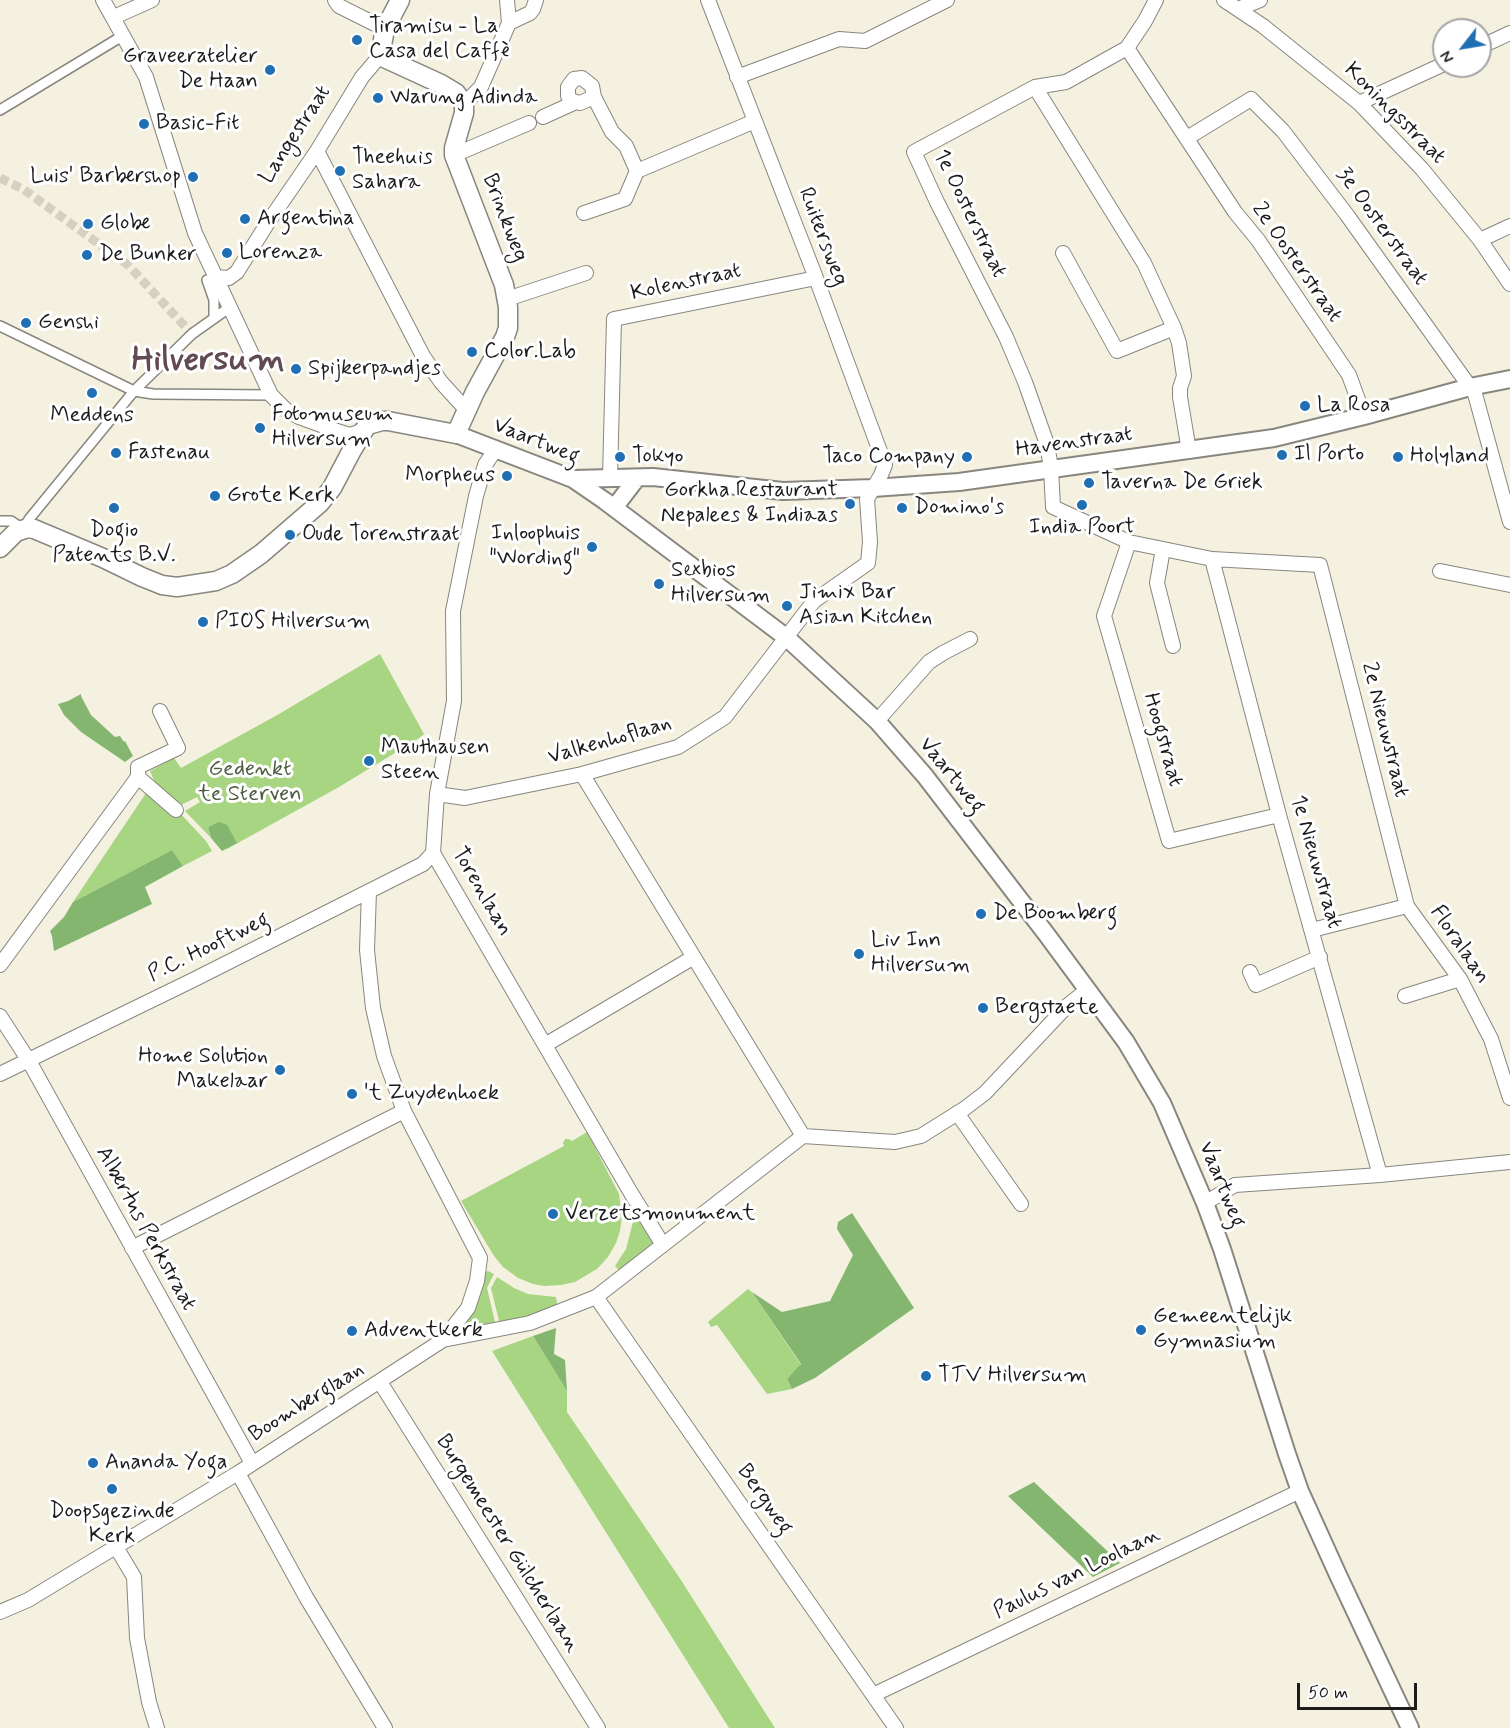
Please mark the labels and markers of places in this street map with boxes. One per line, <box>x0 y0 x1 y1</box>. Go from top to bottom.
place label: Tiramisu - La Casa del Caffè <box>369 14 510 66</box>
marker: Tiramisu - La Casa del Caffè <box>350 33 364 47</box>
place label: Graveeratelier De Haan <box>123 44 258 96</box>
marker: Graveeratelier De Haan <box>263 63 277 77</box>
place label: Warung Adinda <box>390 85 537 111</box>
marker: Warung Adinda <box>371 91 385 105</box>
place label: Basic-Fit <box>156 111 239 137</box>
marker: Basic-Fit <box>137 117 151 131</box>
place label: Theehuis Sahara <box>352 145 433 196</box>
place label: Luis' Barbershop <box>30 164 181 190</box>
marker: Theehuis Sahara <box>333 164 347 178</box>
marker: Luis' Barbershop <box>186 170 200 184</box>
place label: Argentina <box>257 206 355 232</box>
place label: Globe <box>100 211 151 237</box>
marker: Argentina <box>238 212 252 226</box>
marker: Globe <box>81 217 95 231</box>
place label: Lorenza <box>239 240 322 266</box>
place label: De Bunker <box>99 242 197 268</box>
marker: Lorenza <box>220 246 234 260</box>
marker: De Bunker <box>80 248 94 262</box>
place label: Genshi <box>38 310 99 336</box>
marker: Genshi <box>19 316 33 330</box>
place label: Color.Lab <box>484 339 576 365</box>
marker: Color.Lab <box>465 345 479 359</box>
place label: Spijkerpandjes <box>308 356 441 382</box>
marker: Spijkerpandjes <box>289 362 303 376</box>
marker: Meddens <box>85 386 99 400</box>
place label: La Rosa <box>1317 393 1391 419</box>
marker: La Rosa <box>1298 399 1312 413</box>
place label: Fotomuseum Hilversum <box>272 402 393 454</box>
place label: Meddens <box>50 403 134 429</box>
marker: Fotomuseum Hilversum <box>253 421 267 435</box>
place label: Fastenau <box>128 440 210 466</box>
place label: Il Porto <box>1294 442 1364 468</box>
place label: Tokyo <box>632 444 683 470</box>
place label: Taco Company <box>822 444 955 470</box>
place label: Holyland <box>1410 444 1489 470</box>
marker: Fastenau <box>109 446 123 460</box>
marker: Il Porto <box>1275 448 1289 462</box>
marker: Tokyo <box>613 450 627 464</box>
marker: Taco Company <box>960 450 974 464</box>
marker: Holyland <box>1391 450 1405 464</box>
place label: Morpheus <box>405 463 495 489</box>
marker: Morpheus <box>500 469 514 483</box>
place label: Taverna De Griek <box>1101 470 1263 496</box>
marker: Taverna De Griek <box>1082 476 1096 490</box>
place label: Gorkha Restaurant Nepalees & Indiaas <box>661 478 838 530</box>
place label: Grote Kerk <box>227 483 335 509</box>
marker: Grote Kerk <box>208 489 222 503</box>
place label: Domino's <box>914 495 1004 521</box>
marker: Gorkha Restaurant Nepalees & Indiaas <box>843 497 857 511</box>
marker: India Poort <box>1075 498 1089 512</box>
marker: Dogio Patents B.V. <box>107 501 121 515</box>
marker: Domino's <box>895 501 909 515</box>
place label: India Poort <box>1029 515 1135 541</box>
place label: Dogio Patents B.V. <box>52 518 176 570</box>
place label: Inloophuis "Wording" <box>489 521 580 572</box>
place label: Oude Torenstraat <box>302 522 459 548</box>
marker: Oude Torenstraat <box>283 528 297 542</box>
marker: Inloophuis "Wording" <box>585 540 599 554</box>
place label: Sexbios Hilversum <box>671 558 770 610</box>
marker: Sexbios Hilversum <box>652 577 666 591</box>
place label: Jimix Bar Asian Kitchen <box>799 580 932 632</box>
marker: Jimix Bar Asian Kitchen <box>780 599 794 613</box>
place label: PIOS Hilversum <box>215 609 370 635</box>
marker: PIOS Hilversum <box>196 615 210 629</box>
place label: Mauthausen Steen <box>381 735 490 786</box>
marker: Mauthausen Steen <box>362 754 376 768</box>
place label: De Boomberg <box>993 901 1117 927</box>
marker: De Boomberg <box>974 907 988 921</box>
place label: Liv Inn Hilversum <box>871 928 970 980</box>
marker: Liv Inn Hilversum <box>852 947 866 961</box>
place label: Bergstaete <box>995 995 1099 1021</box>
marker: Bergstaete <box>976 1001 990 1015</box>
place label: Home Solution Makelaar <box>138 1044 268 1096</box>
marker: Home Solution Makelaar <box>273 1063 287 1077</box>
place label: 't Zuydenhoek <box>364 1081 499 1107</box>
marker: 't Zuydenhoek <box>345 1087 359 1101</box>
place label: Verzetsmonument <box>565 1201 755 1227</box>
marker: Verzetsmonument <box>546 1207 560 1221</box>
place label: Gemeentelijk Gymnasium <box>1153 1304 1292 1356</box>
place label: Adventkerk <box>364 1318 483 1344</box>
marker: Gemeentelijk Gymnasium <box>1134 1323 1148 1337</box>
marker: Adventkerk <box>345 1324 359 1338</box>
place label: TTV Hilversum <box>938 1363 1087 1389</box>
marker: TTV Hilversum <box>919 1369 933 1383</box>
place label: Ananda Yoga <box>105 1450 227 1476</box>
marker: Ananda Yoga <box>86 1456 100 1470</box>
marker: Doopsgezinde Kerk <box>105 1482 119 1496</box>
place label: Doopsgezinde Kerk <box>49 1499 175 1550</box>

